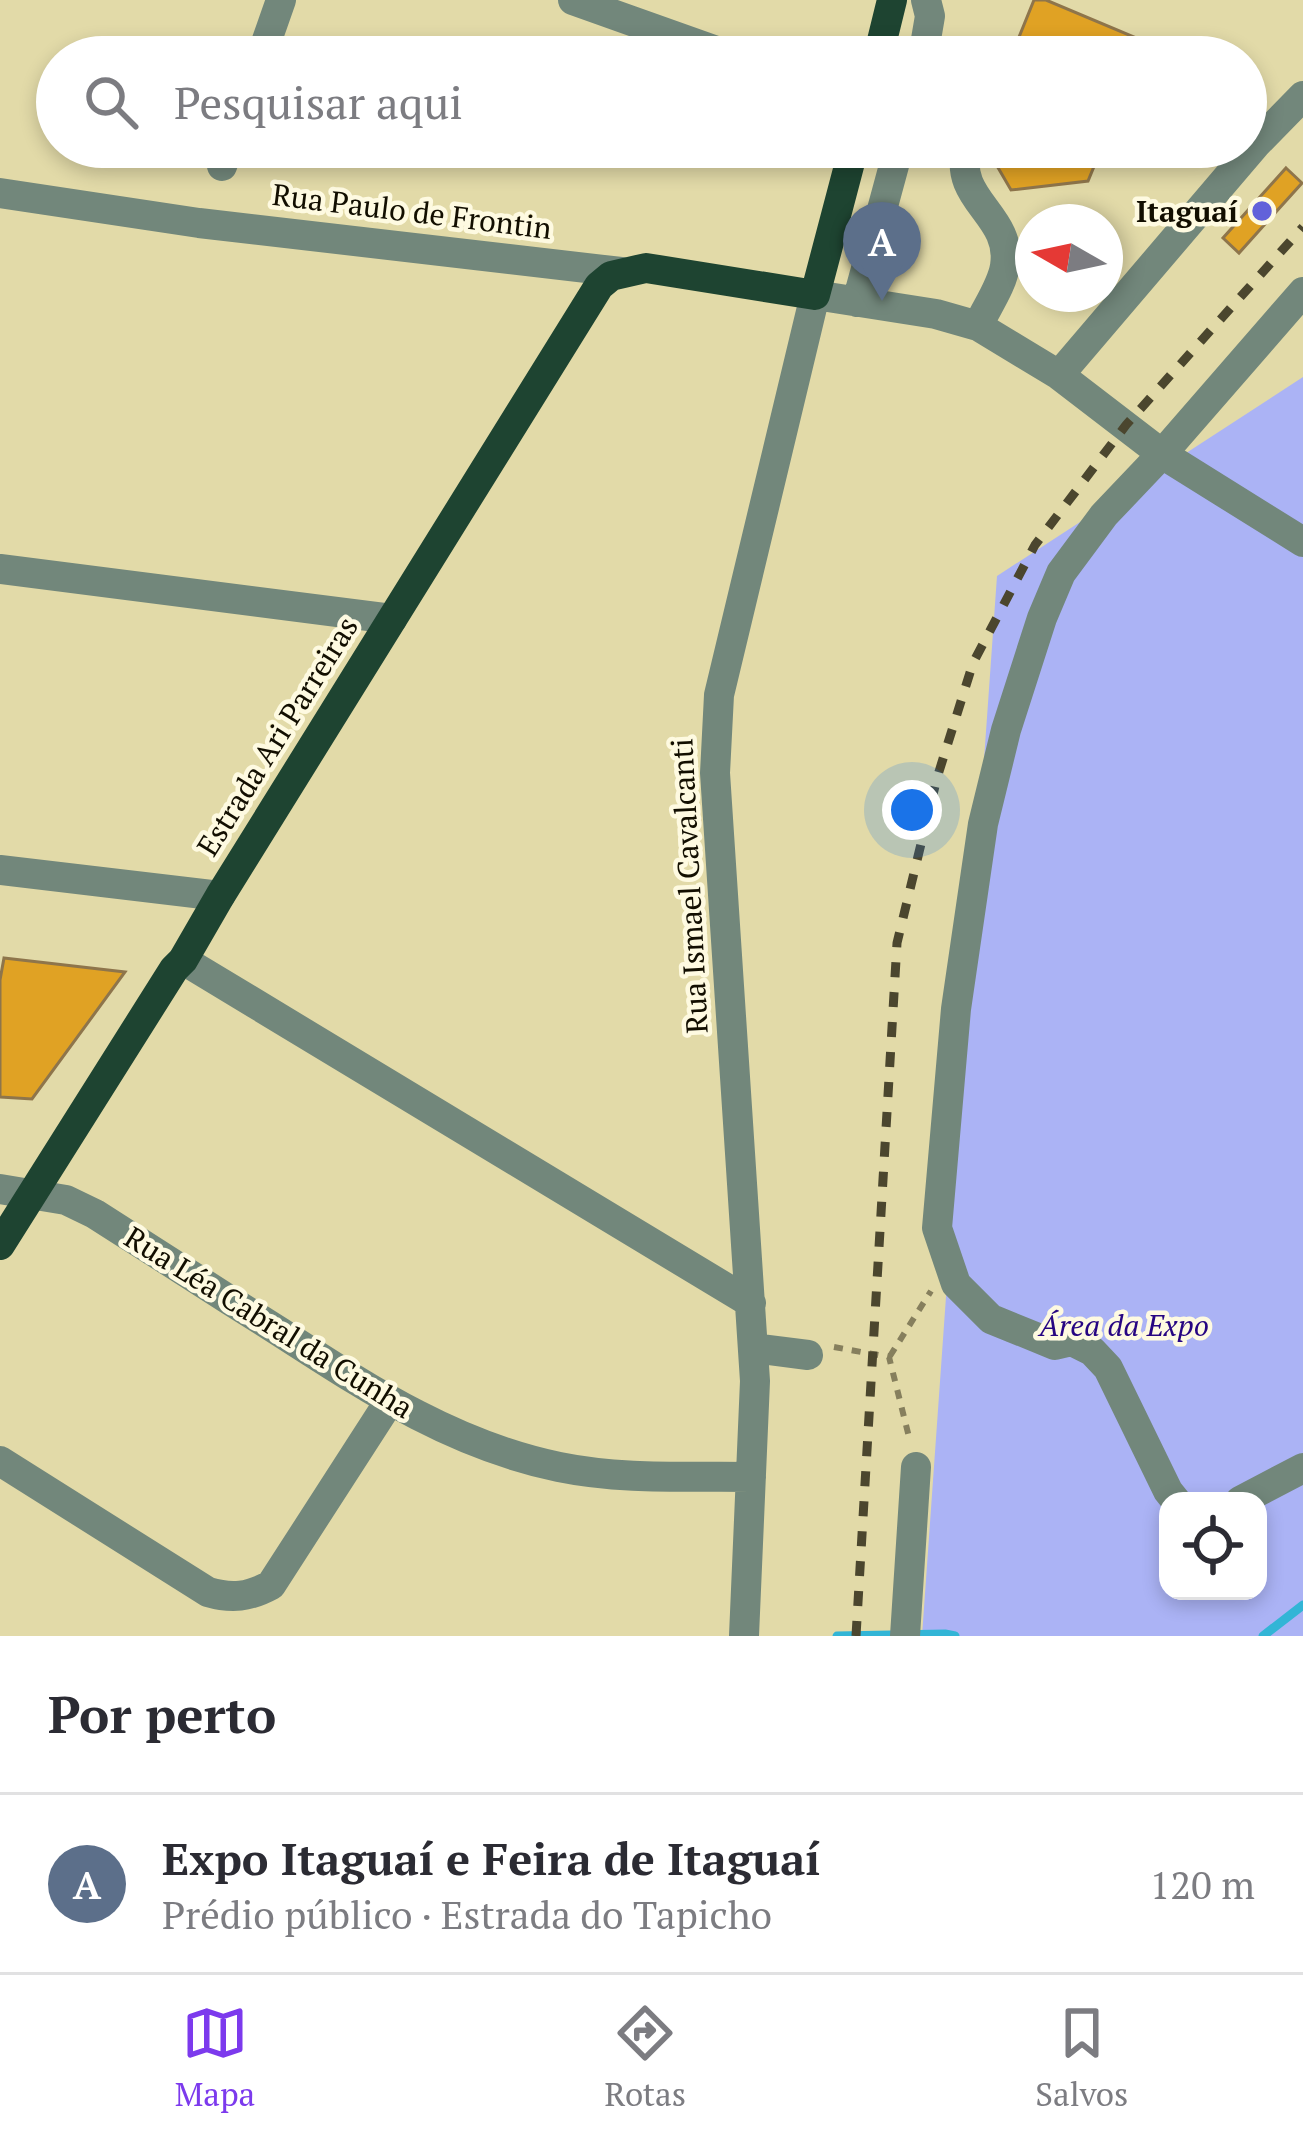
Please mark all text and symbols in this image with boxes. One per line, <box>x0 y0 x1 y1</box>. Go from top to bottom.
search box <box>36 36 1267 168</box>
icon: search <box>78 69 144 135</box>
text: Pesquisar aqui <box>174 72 463 132</box>
street label: Rua Paulo de Frontin <box>270 174 554 248</box>
place label: Itaguaí <box>1136 191 1238 231</box>
marker: Itaguaí <box>1249 198 1275 224</box>
pin: A <box>843 202 921 301</box>
north arrow <box>1015 204 1123 312</box>
street label: Estrada Ari Parreiras <box>187 609 367 863</box>
street label: Rua Ismael Cavalcanti <box>661 737 717 1035</box>
your location <box>882 780 942 840</box>
street label: Rua Léa Cabral da Cunha <box>117 1217 421 1427</box>
park label: Área da Expo <box>1037 1305 1209 1345</box>
map controls <box>1159 1492 1267 1600</box>
button: locate <box>1159 1492 1267 1600</box>
text: Por perto <box>48 1680 276 1748</box>
text: Expo Itaguaí e Feira de Itaguaí <box>162 1828 820 1888</box>
text: A <box>73 1858 101 1910</box>
text: 120 m <box>1150 1858 1255 1910</box>
text: Prédio público · Estrada do Tapicho <box>162 1888 772 1940</box>
tab: Mapa <box>175 2000 255 2115</box>
tab: Rotas <box>605 2000 686 2115</box>
tab: Salvos <box>1035 2000 1128 2115</box>

